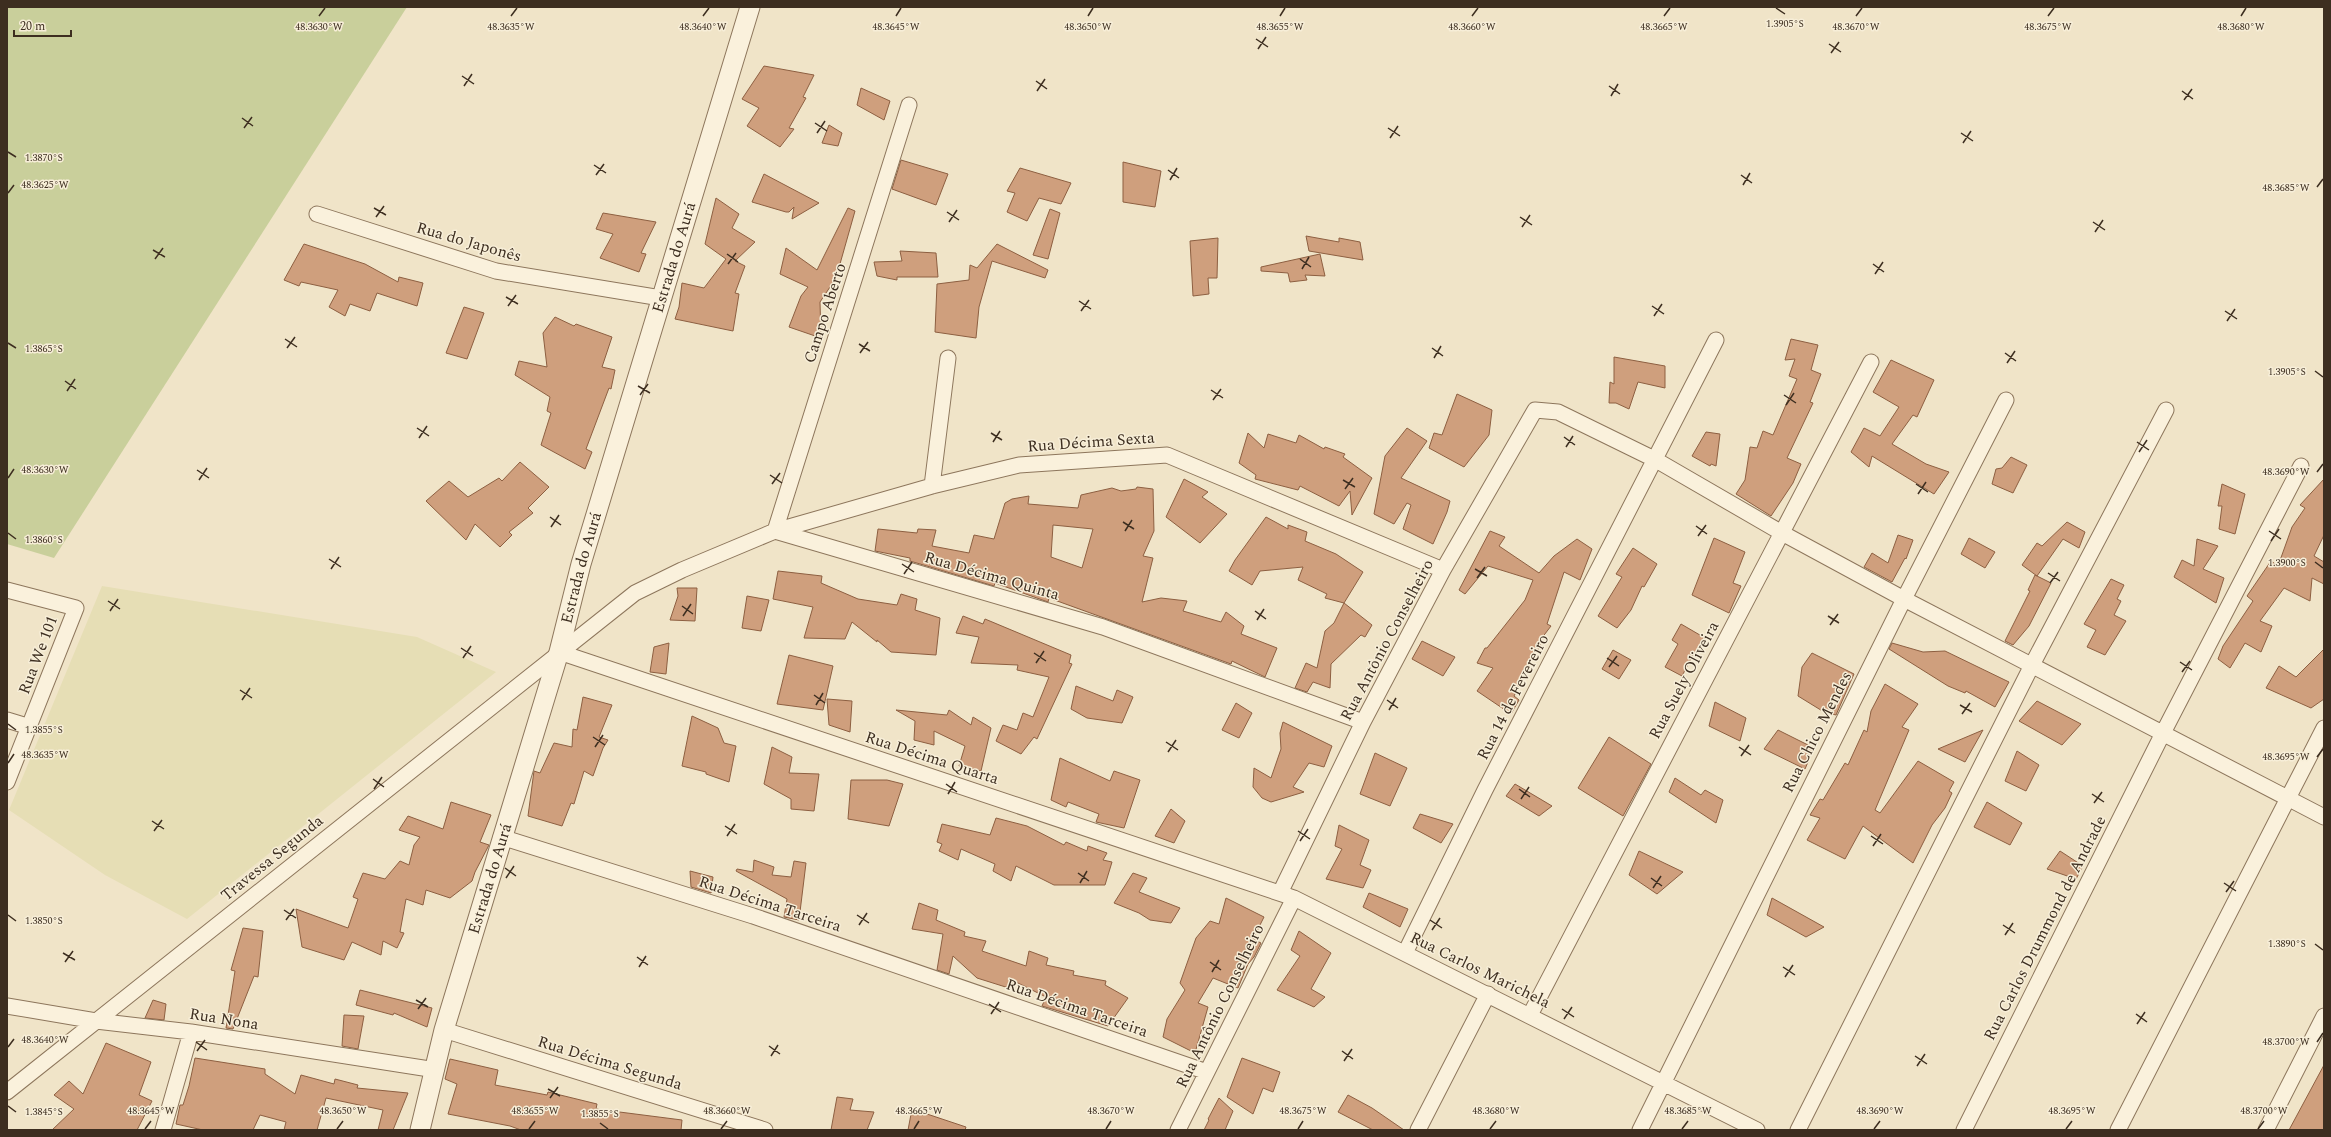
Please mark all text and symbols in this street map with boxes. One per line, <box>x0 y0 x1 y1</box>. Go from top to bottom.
scale bar <box>14 12 71 38</box>
text: 1.3905°S <box>1766 16 1804 32</box>
text: 20 m <box>20 17 45 36</box>
text: 48.3630°W <box>295 19 343 35</box>
text: 48.3635°W <box>487 19 535 35</box>
text: 48.3640°W <box>679 19 727 35</box>
text: 48.3645°W <box>872 19 920 35</box>
text: 48.3650°W <box>1064 19 1112 35</box>
text: 48.3655°W <box>1256 19 1304 35</box>
text: 48.3660°W <box>1448 19 1496 35</box>
text: 48.3665°W <box>1640 19 1688 35</box>
text: 48.3670°W <box>1832 19 1880 35</box>
text: 48.3675°W <box>2024 19 2072 35</box>
text: 48.3680°W <box>2217 19 2265 35</box>
text: 1.3870°S <box>25 150 63 166</box>
text: 48.3625°W <box>21 177 69 193</box>
text: 48.3685°W <box>2262 180 2310 196</box>
street label: Estrada do Aurá <box>646 199 702 316</box>
street label: Rua do Japonês <box>414 216 524 268</box>
street label: Campo Aberto <box>797 260 853 366</box>
text: 1.3865°S <box>25 341 63 357</box>
text: 1.3905°S <box>2268 364 2306 380</box>
street label: Rua Décima Sexta <box>1027 426 1156 458</box>
text: 48.3630°W <box>21 462 69 478</box>
text: 48.3690°W <box>2262 464 2310 480</box>
street label: Estrada do Aurá <box>555 509 608 626</box>
text: 1.3860°S <box>25 532 63 548</box>
street label: Rua Décima Quinta <box>922 545 1062 607</box>
street label: Rua Antônio Conselheiro <box>1334 555 1440 725</box>
text: 1.3900°S <box>2268 555 2306 571</box>
street label: Rua We 101 <box>12 612 64 698</box>
street label: Rua Suely Oliveira <box>1643 617 1725 743</box>
street label: Rua 14 de Fevereiro <box>1471 630 1555 764</box>
street label: Rua Chico Mendes <box>1776 667 1858 797</box>
text: 1.3855°S <box>25 722 63 738</box>
street label: Rua Décima Quarta <box>862 725 1002 791</box>
text: 48.3635°W <box>21 747 69 763</box>
text: 48.3695°W <box>2262 749 2310 765</box>
street label: Travessa Segunda <box>216 809 329 907</box>
street label: Rua Carlos Drummond de Andrade <box>1978 811 2112 1045</box>
street label: Estrada do Aurá <box>462 820 518 937</box>
street label: Rua Décima Tarceira <box>696 870 845 938</box>
text: 1.3850°S <box>25 913 63 929</box>
street label: Rua Antônio Conselheiro <box>1170 920 1270 1092</box>
street label: Rua Carlos Marichela <box>1406 926 1554 1014</box>
text: 1.3890°S <box>2268 936 2306 952</box>
street label: Rua Décima Tarceira <box>1003 972 1151 1044</box>
street label: Rua Nona <box>188 1002 261 1036</box>
street label: Rua Décima Segunda <box>535 1030 685 1096</box>
text: 48.3640°W <box>21 1032 69 1048</box>
text: 48.3700°W <box>2262 1034 2310 1050</box>
text: 48.3645°W <box>127 1103 175 1119</box>
text: 48.3650°W <box>319 1103 367 1119</box>
text: 48.3655°W <box>511 1103 559 1119</box>
text: 48.3660°W <box>703 1103 751 1119</box>
text: 48.3665°W <box>895 1103 943 1119</box>
text: 48.3670°W <box>1087 1103 1135 1119</box>
text: 48.3675°W <box>1279 1103 1327 1119</box>
text: 48.3680°W <box>1472 1103 1520 1119</box>
text: 48.3685°W <box>1664 1103 1712 1119</box>
text: 48.3690°W <box>1856 1103 1904 1119</box>
text: 48.3695°W <box>2048 1103 2096 1119</box>
text: 48.3700°W <box>2240 1103 2288 1119</box>
text: 1.3845°S <box>25 1104 63 1120</box>
text: 1.3855°S <box>581 1106 619 1122</box>

